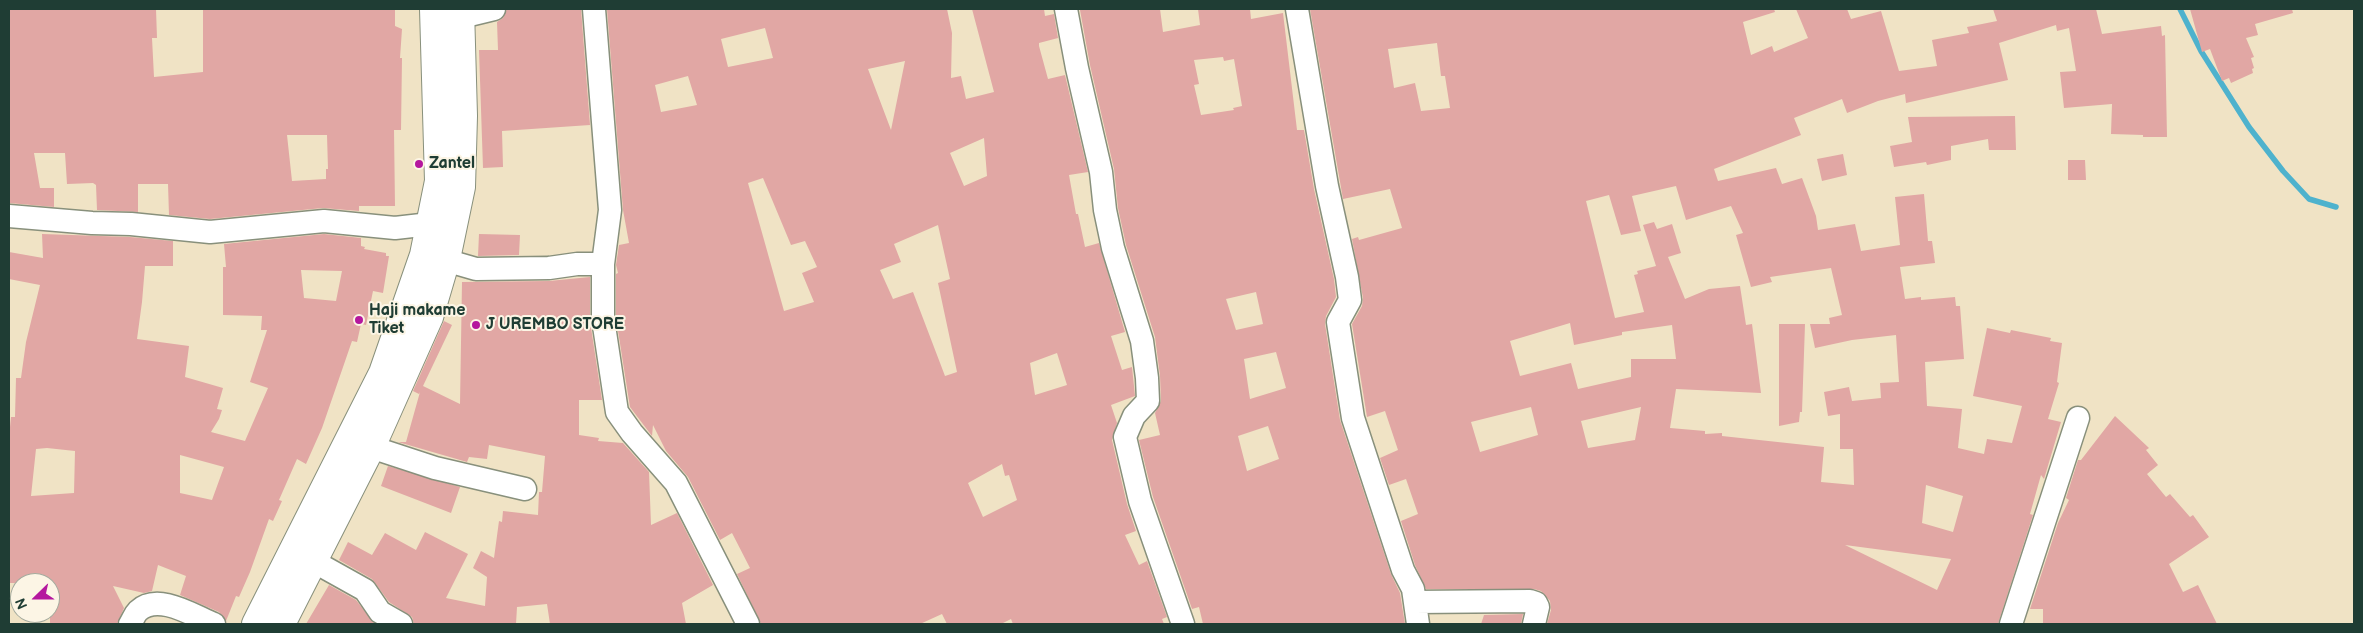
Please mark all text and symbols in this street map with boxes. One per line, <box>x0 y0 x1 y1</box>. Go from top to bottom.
place label: Zantel <box>429 154 475 174</box>
marker: Zantel <box>413 158 425 170</box>
place label: Haji makame Tiket <box>369 301 465 339</box>
marker: Haji makame Tiket <box>353 314 365 326</box>
place label: J UREMBO STORE <box>486 315 624 335</box>
marker: J UREMBO STORE <box>470 319 482 331</box>
north arrow <box>10 573 60 623</box>
text: N <box>12 595 31 611</box>

